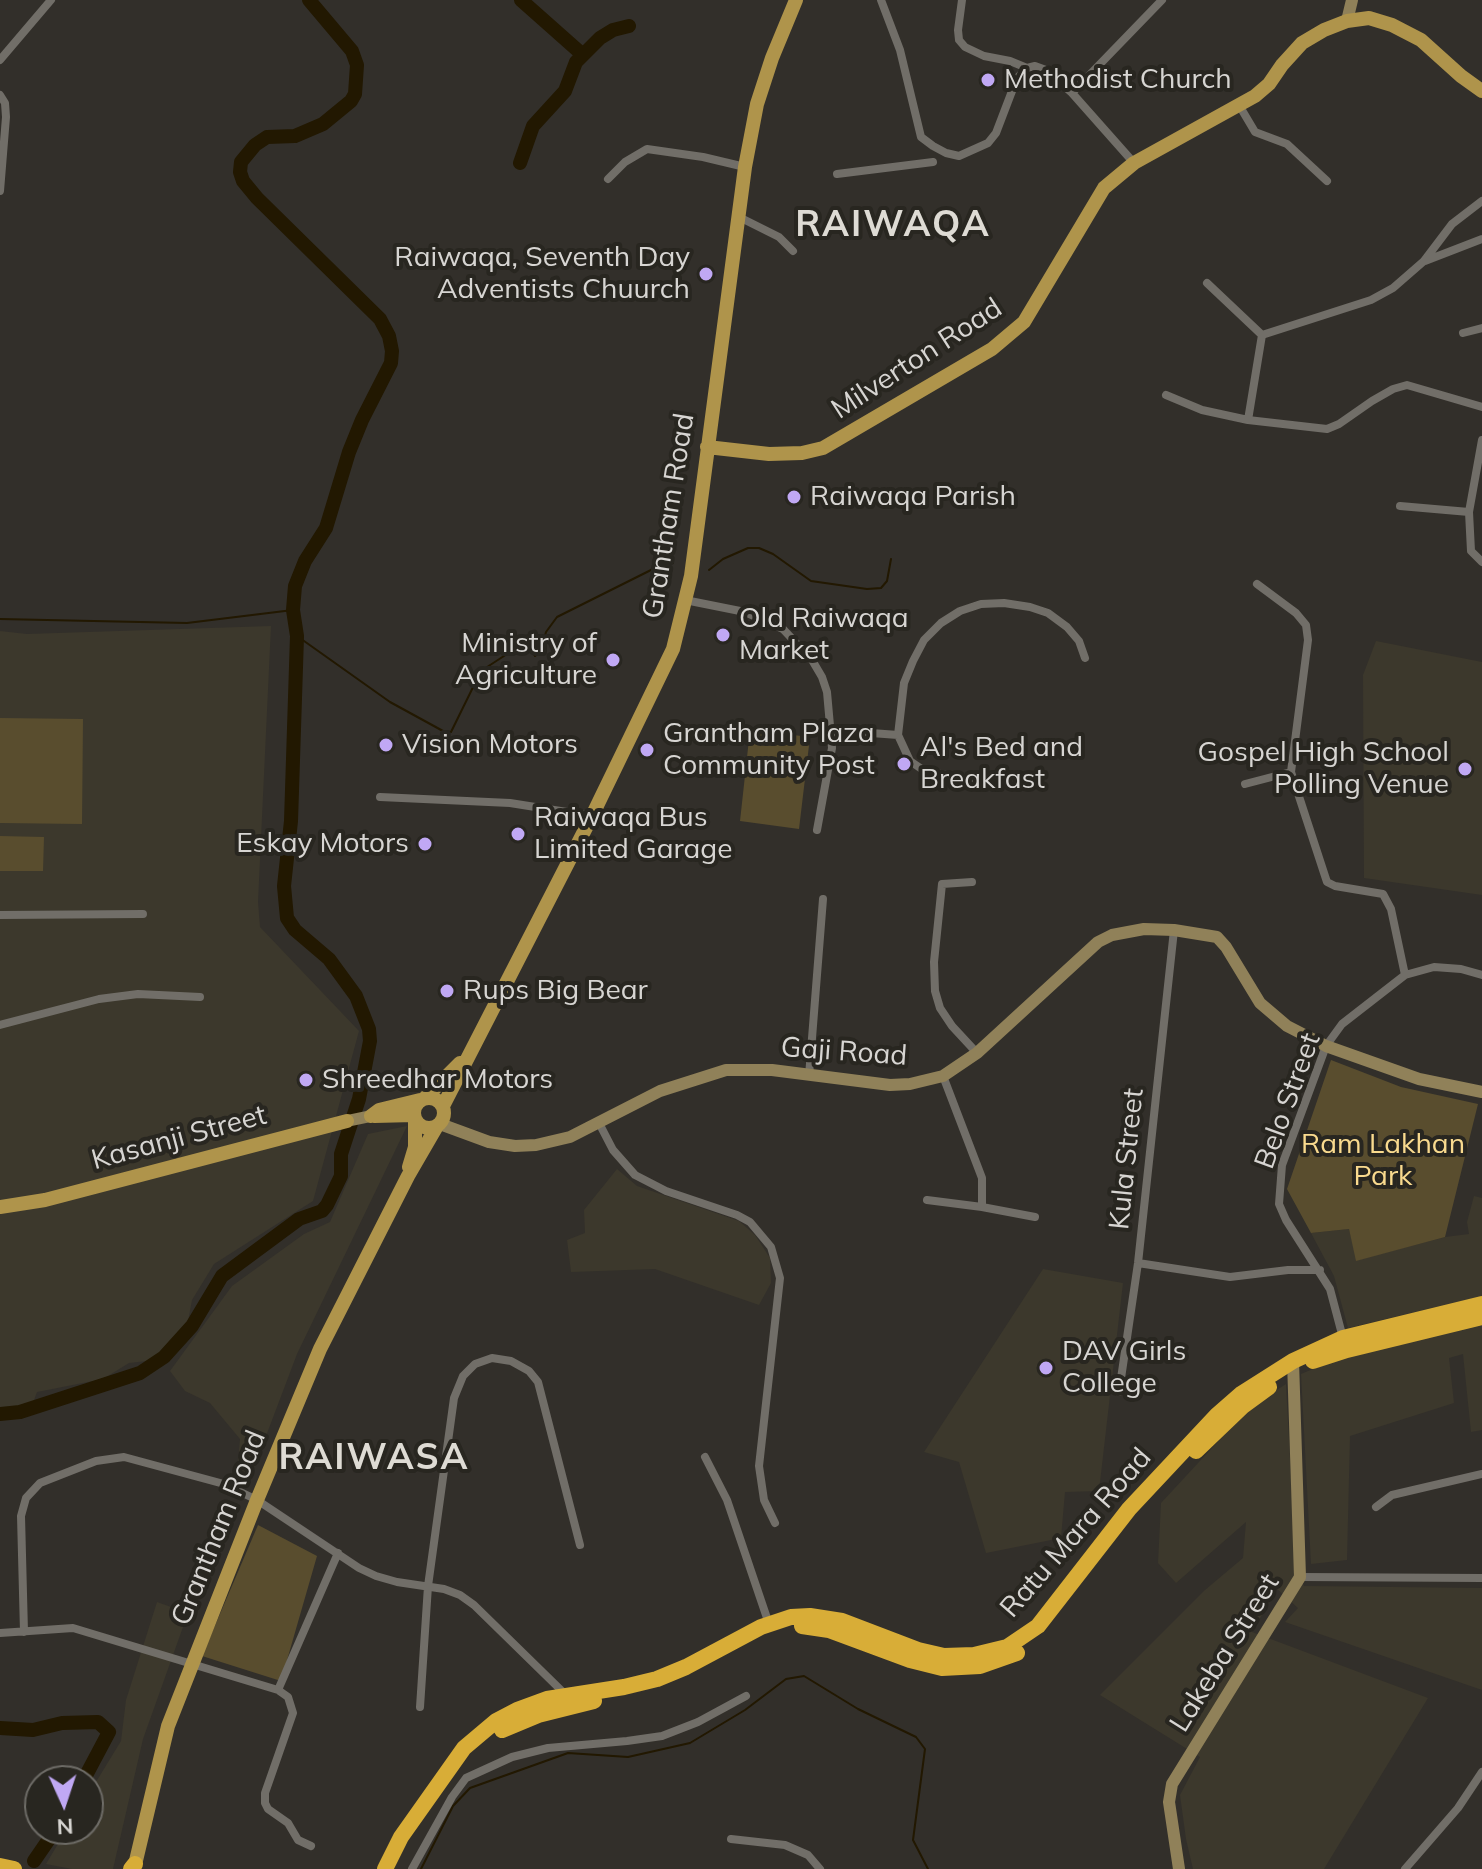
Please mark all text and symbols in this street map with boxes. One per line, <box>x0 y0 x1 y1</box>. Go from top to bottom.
place label: Methodist Church <box>1004 63 1232 97</box>
marker: Methodist Church <box>979 71 997 89</box>
district label: RAIWAQA <box>795 203 991 247</box>
place label: Raiwaqa, Seventh Day Adventists Chuurch <box>394 241 690 307</box>
marker: Raiwaqa, Seventh Day Adventists Chuurch <box>697 265 715 283</box>
street label: Milverton Road <box>826 291 1008 427</box>
street label: Grantham Road <box>636 411 702 621</box>
place label: Raiwaqa Parish <box>810 480 1016 514</box>
marker: Raiwaqa Parish <box>785 488 803 506</box>
place label: Old Raiwaqa Market <box>739 602 909 668</box>
marker: Old Raiwaqa Market <box>714 626 732 644</box>
place label: Ministry of Agriculture <box>455 627 597 693</box>
marker: Ministry of Agriculture <box>604 651 622 669</box>
place label: Grantham Plaza Community Post <box>663 717 875 783</box>
place label: Vision Motors <box>402 728 578 762</box>
place label: Al's Bed and Breakfast <box>920 731 1083 797</box>
marker: Vision Motors <box>377 736 395 754</box>
place label: Gospel High School Polling Venue <box>1198 736 1449 802</box>
marker: Grantham Plaza Community Post <box>638 741 656 759</box>
marker: Al's Bed and Breakfast <box>895 755 913 773</box>
marker: Gospel High School Polling Venue <box>1456 760 1474 778</box>
place label: Raiwaqa Bus Limited Garage <box>534 801 732 867</box>
marker: Raiwaqa Bus Limited Garage <box>509 825 527 843</box>
place label: Eskay Motors <box>236 827 409 861</box>
marker: Eskay Motors <box>416 835 434 853</box>
place label: Rups Big Bear <box>463 974 648 1008</box>
marker: Rups Big Bear <box>438 982 456 1000</box>
street label: Belo Street <box>1248 1029 1328 1173</box>
street label: Gaji Road <box>780 1031 908 1073</box>
place label: Shreedhar Motors <box>322 1063 553 1097</box>
marker: Shreedhar Motors <box>297 1071 315 1089</box>
street label: Kula Street <box>1103 1087 1151 1231</box>
street label: Kasanji Street <box>88 1099 270 1177</box>
park label: Ram Lakhan Park <box>1301 1128 1465 1194</box>
place label: DAV Girls College <box>1062 1335 1186 1401</box>
marker: DAV Girls College <box>1037 1359 1055 1377</box>
street label: Grantham Road <box>165 1426 273 1630</box>
district label: RAIWASA <box>279 1436 469 1480</box>
street label: Ratu Mara Road <box>993 1442 1159 1624</box>
street label: Lakeba Street <box>1163 1568 1287 1738</box>
north arrow <box>24 1765 104 1845</box>
text: N <box>56 1813 74 1841</box>

